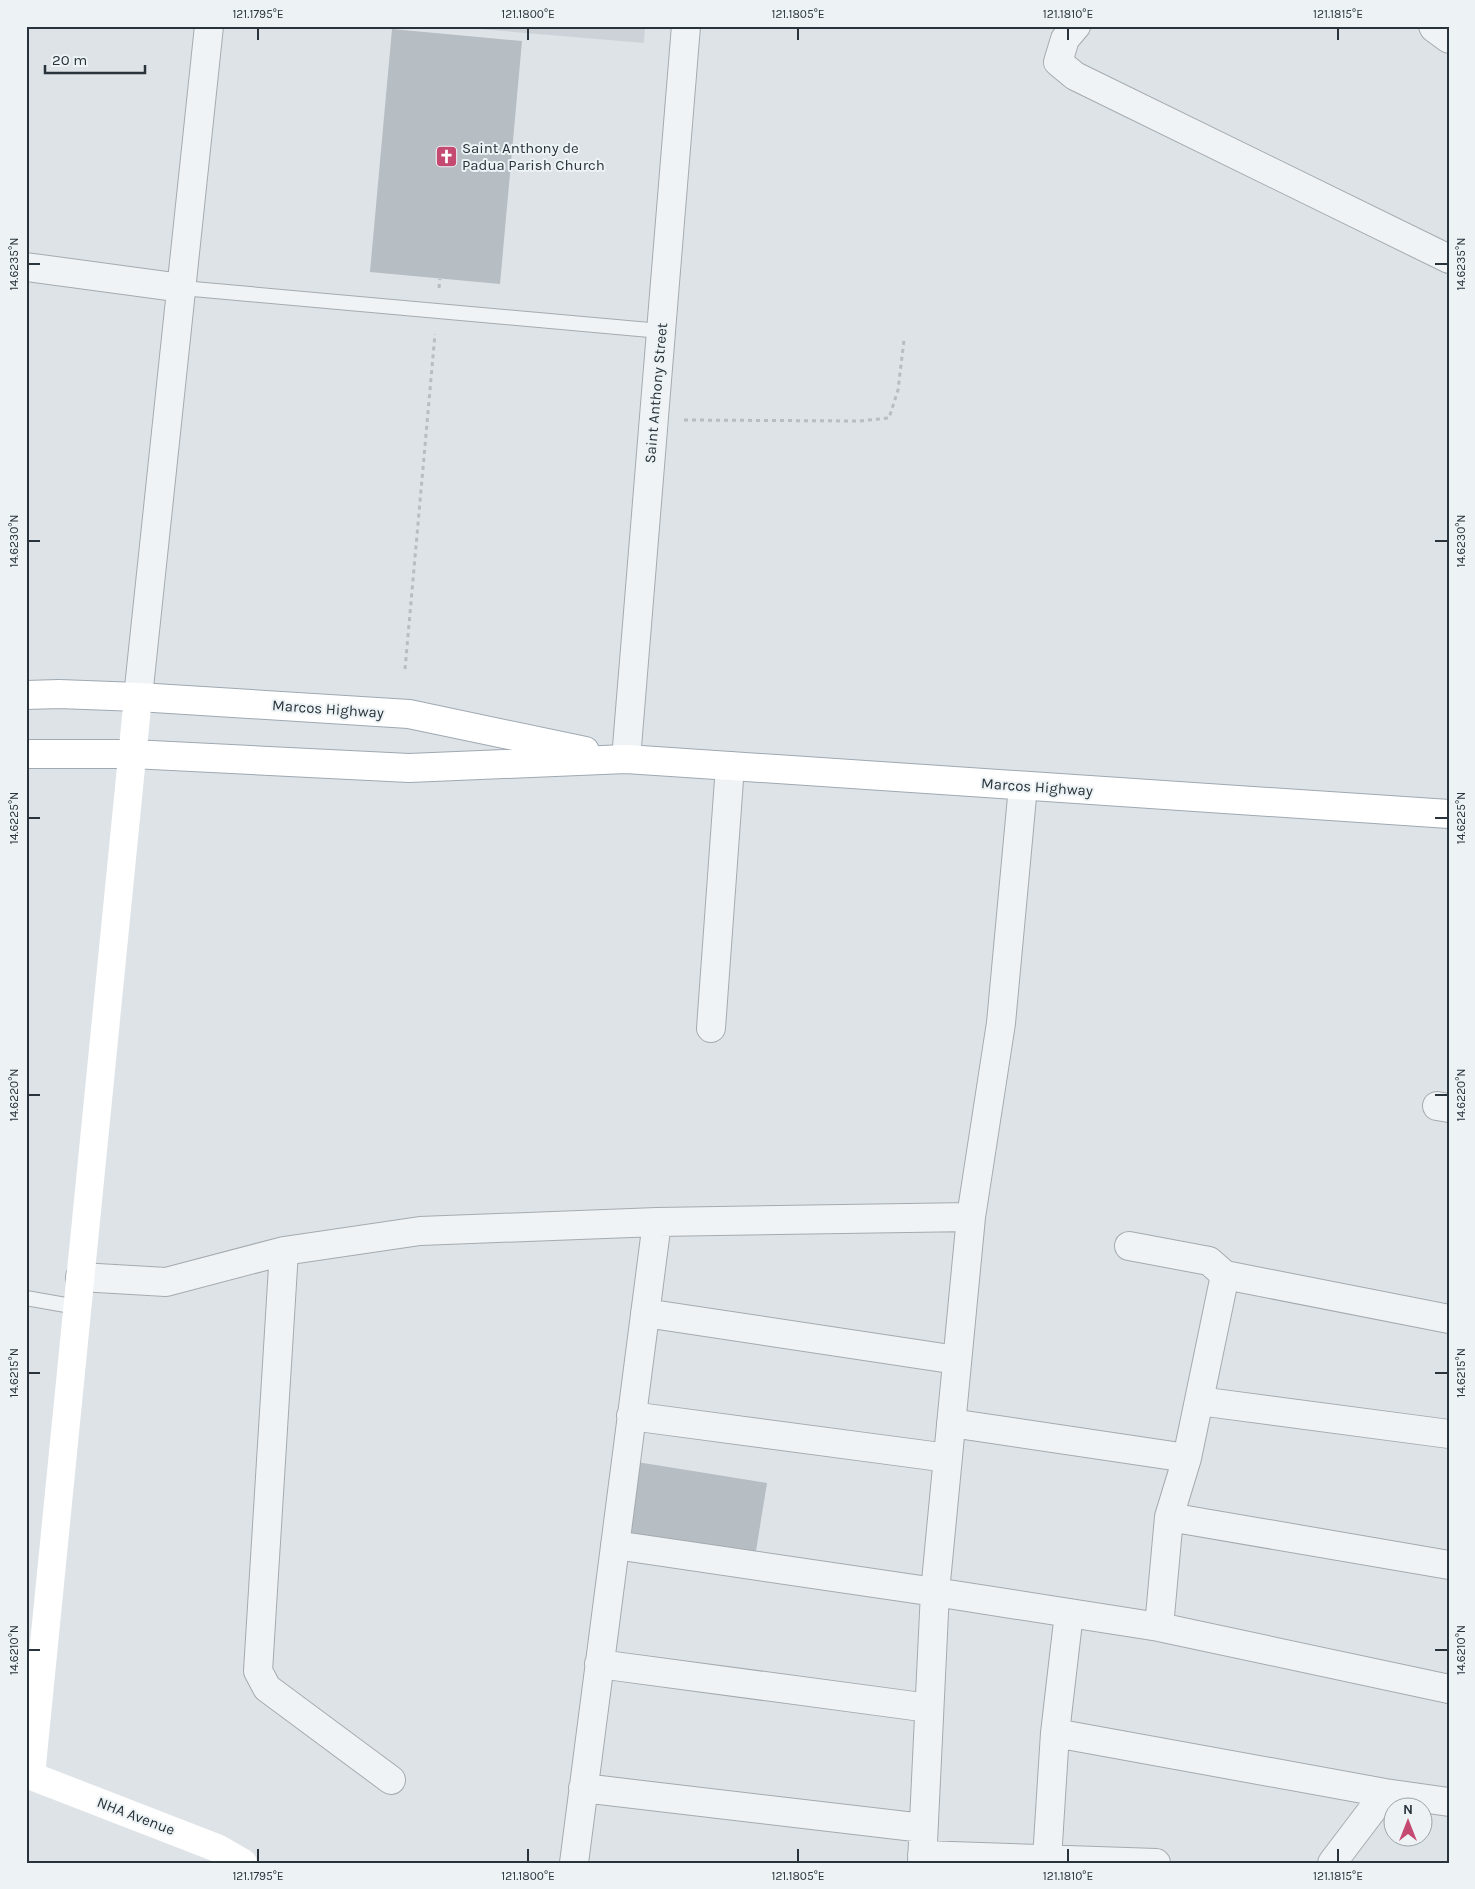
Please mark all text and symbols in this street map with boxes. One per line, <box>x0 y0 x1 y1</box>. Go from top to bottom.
text: 121.1795°E <box>232 7 284 21</box>
text: 121.1800°E <box>501 7 555 21</box>
text: 121.1805°E <box>771 7 825 21</box>
text: 121.1810°E <box>1043 7 1093 21</box>
text: 121.1815°E <box>1313 7 1363 21</box>
scale bar <box>45 42 145 74</box>
text: 20 m <box>52 51 87 69</box>
place label: Saint Anthony de Padua Parish Church <box>462 139 605 174</box>
church icon: Saint Anthony de Padua Parish Church <box>434 145 458 169</box>
text: 14.6235°N <box>7 238 21 290</box>
text: 14.6235°N <box>1454 238 1468 290</box>
street label: Saint Anthony Street <box>641 321 671 464</box>
text: 14.6230°N <box>7 514 21 568</box>
text: 14.6230°N <box>1454 514 1468 568</box>
street label: Marcos Highway <box>272 696 384 722</box>
street label: Marcos Highway <box>981 774 1093 800</box>
text: 14.6225°N <box>7 792 21 844</box>
text: 14.6225°N <box>1454 792 1468 844</box>
text: 14.6220°N <box>7 1068 21 1122</box>
text: 14.6220°N <box>1454 1068 1468 1122</box>
text: 14.6215°N <box>7 1348 21 1398</box>
text: 14.6215°N <box>1454 1348 1468 1398</box>
text: 14.6210°N <box>7 1625 21 1675</box>
text: 14.6210°N <box>1454 1625 1468 1675</box>
street label: NHA Avenue <box>95 1793 177 1839</box>
north arrow <box>1382 1796 1432 1846</box>
text: N <box>1403 1801 1413 1818</box>
text: 121.1795°E <box>232 1869 284 1883</box>
text: 121.1800°E <box>501 1869 555 1883</box>
text: 121.1805°E <box>771 1869 825 1883</box>
text: 121.1810°E <box>1043 1869 1093 1883</box>
text: 121.1815°E <box>1313 1869 1363 1883</box>

